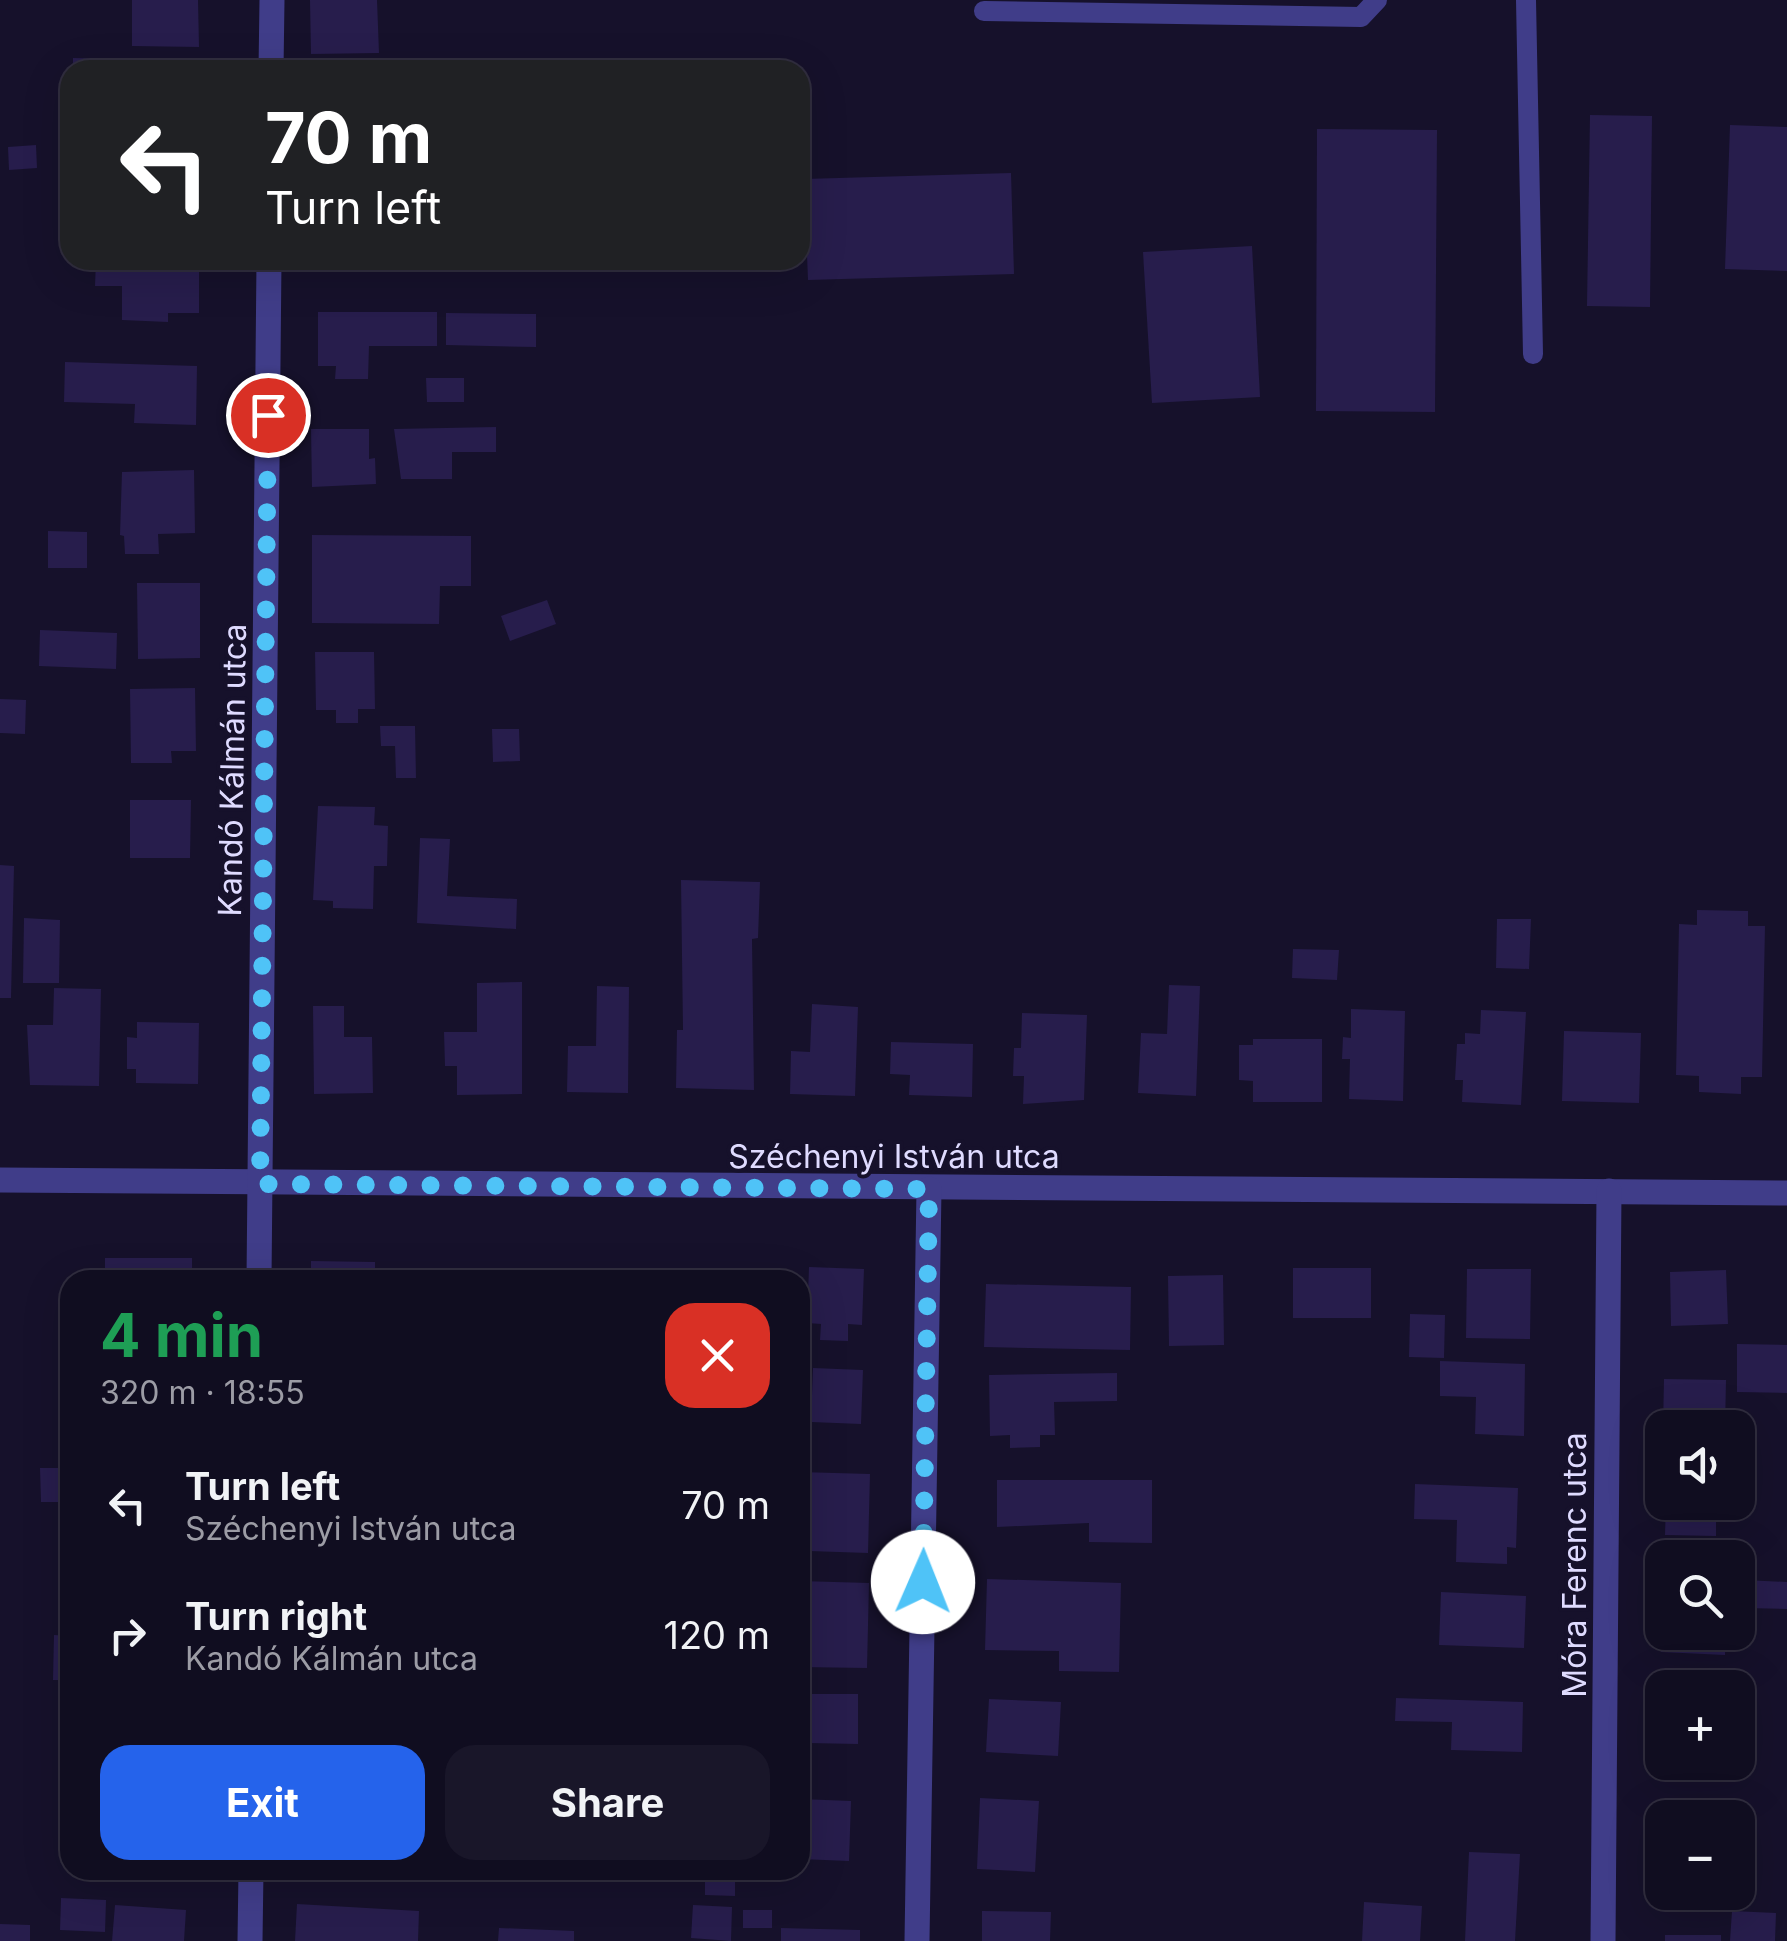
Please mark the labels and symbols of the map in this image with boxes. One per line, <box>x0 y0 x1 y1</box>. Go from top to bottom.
pin <box>226 373 311 458</box>
street label: Kandó Kálmán utca <box>210 623 254 917</box>
street label: Széchenyi István utca <box>728 1137 1060 1176</box>
street label: Móra Ferenc utca <box>1555 1432 1594 1698</box>
position arrow <box>871 1530 975 1634</box>

